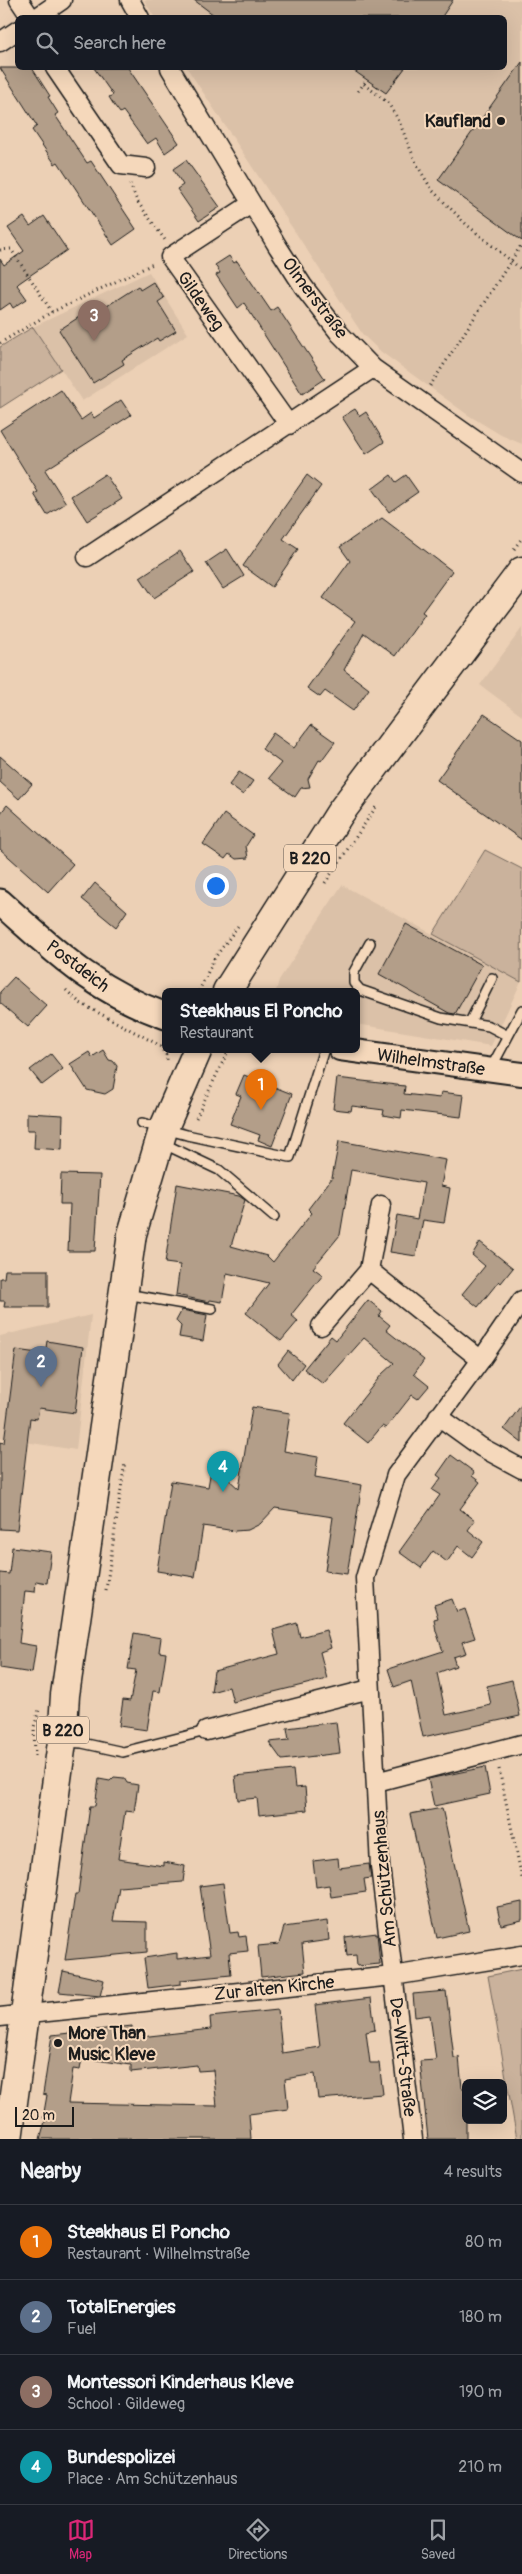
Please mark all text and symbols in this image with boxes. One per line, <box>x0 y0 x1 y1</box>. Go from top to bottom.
search box <box>15 15 507 70</box>
icon: search <box>33 29 61 57</box>
text: Search here <box>73 31 166 55</box>
place label: Kaufland <box>425 110 491 133</box>
marker: Kaufland <box>495 115 507 127</box>
street label: Olmerstraße <box>277 253 353 344</box>
street label: Gildeweg <box>172 267 229 335</box>
pin: 3 <box>78 300 110 341</box>
road number: B 220 <box>284 844 336 871</box>
your location <box>203 873 229 899</box>
street label: Postdeich <box>41 935 114 998</box>
popup <box>162 988 360 1053</box>
text: Steakhaus El Poncho <box>180 999 342 1023</box>
text: Restaurant <box>180 1023 253 1043</box>
street label: Wilhelmstraße <box>375 1044 487 1081</box>
pin: 1 <box>245 1069 277 1110</box>
pin: 2 <box>25 1346 57 1387</box>
pin: 4 <box>207 1451 239 1492</box>
road number: B 220 <box>37 1716 89 1744</box>
street label: Am Schützenhaus <box>367 1809 402 1948</box>
street label: Zur alten Kirche <box>213 1971 336 2006</box>
street label: De-Witt-Straße <box>384 1996 421 2118</box>
place label: More Than Music Kleve <box>68 2022 156 2066</box>
marker: More Than Music Kleve <box>52 2037 64 2049</box>
map controls <box>462 2079 507 2124</box>
button: layers <box>462 2079 507 2124</box>
scale bar <box>15 2104 74 2127</box>
text: 20 m <box>22 2107 55 2124</box>
text: Nearby <box>20 2158 81 2185</box>
text: 4 results <box>444 2162 502 2182</box>
text: Steakhaus El Poncho <box>67 2220 230 2244</box>
text: 1 <box>33 2232 39 2252</box>
text: 80 m <box>465 2232 502 2252</box>
text: Restaurant · Wilhelmstraße <box>67 2244 250 2264</box>
text: TotalEnergies <box>67 2295 176 2319</box>
text: 2 <box>32 2307 40 2327</box>
text: 180 m <box>459 2307 502 2327</box>
text: Fuel <box>67 2319 96 2339</box>
text: Montessori Kinderhaus Kleve <box>67 2370 294 2394</box>
text: 3 <box>32 2382 40 2402</box>
text: 190 m <box>459 2382 502 2402</box>
text: School · Gildeweg <box>67 2394 185 2414</box>
text: Bundespolizei <box>67 2445 175 2469</box>
text: 4 <box>31 2457 41 2477</box>
text: 210 m <box>458 2457 502 2477</box>
text: Place · Am Schützenhaus <box>67 2469 237 2489</box>
tab: Map <box>67 2516 95 2563</box>
tab: Directions <box>228 2516 287 2563</box>
tab: Saved <box>421 2516 455 2563</box>

